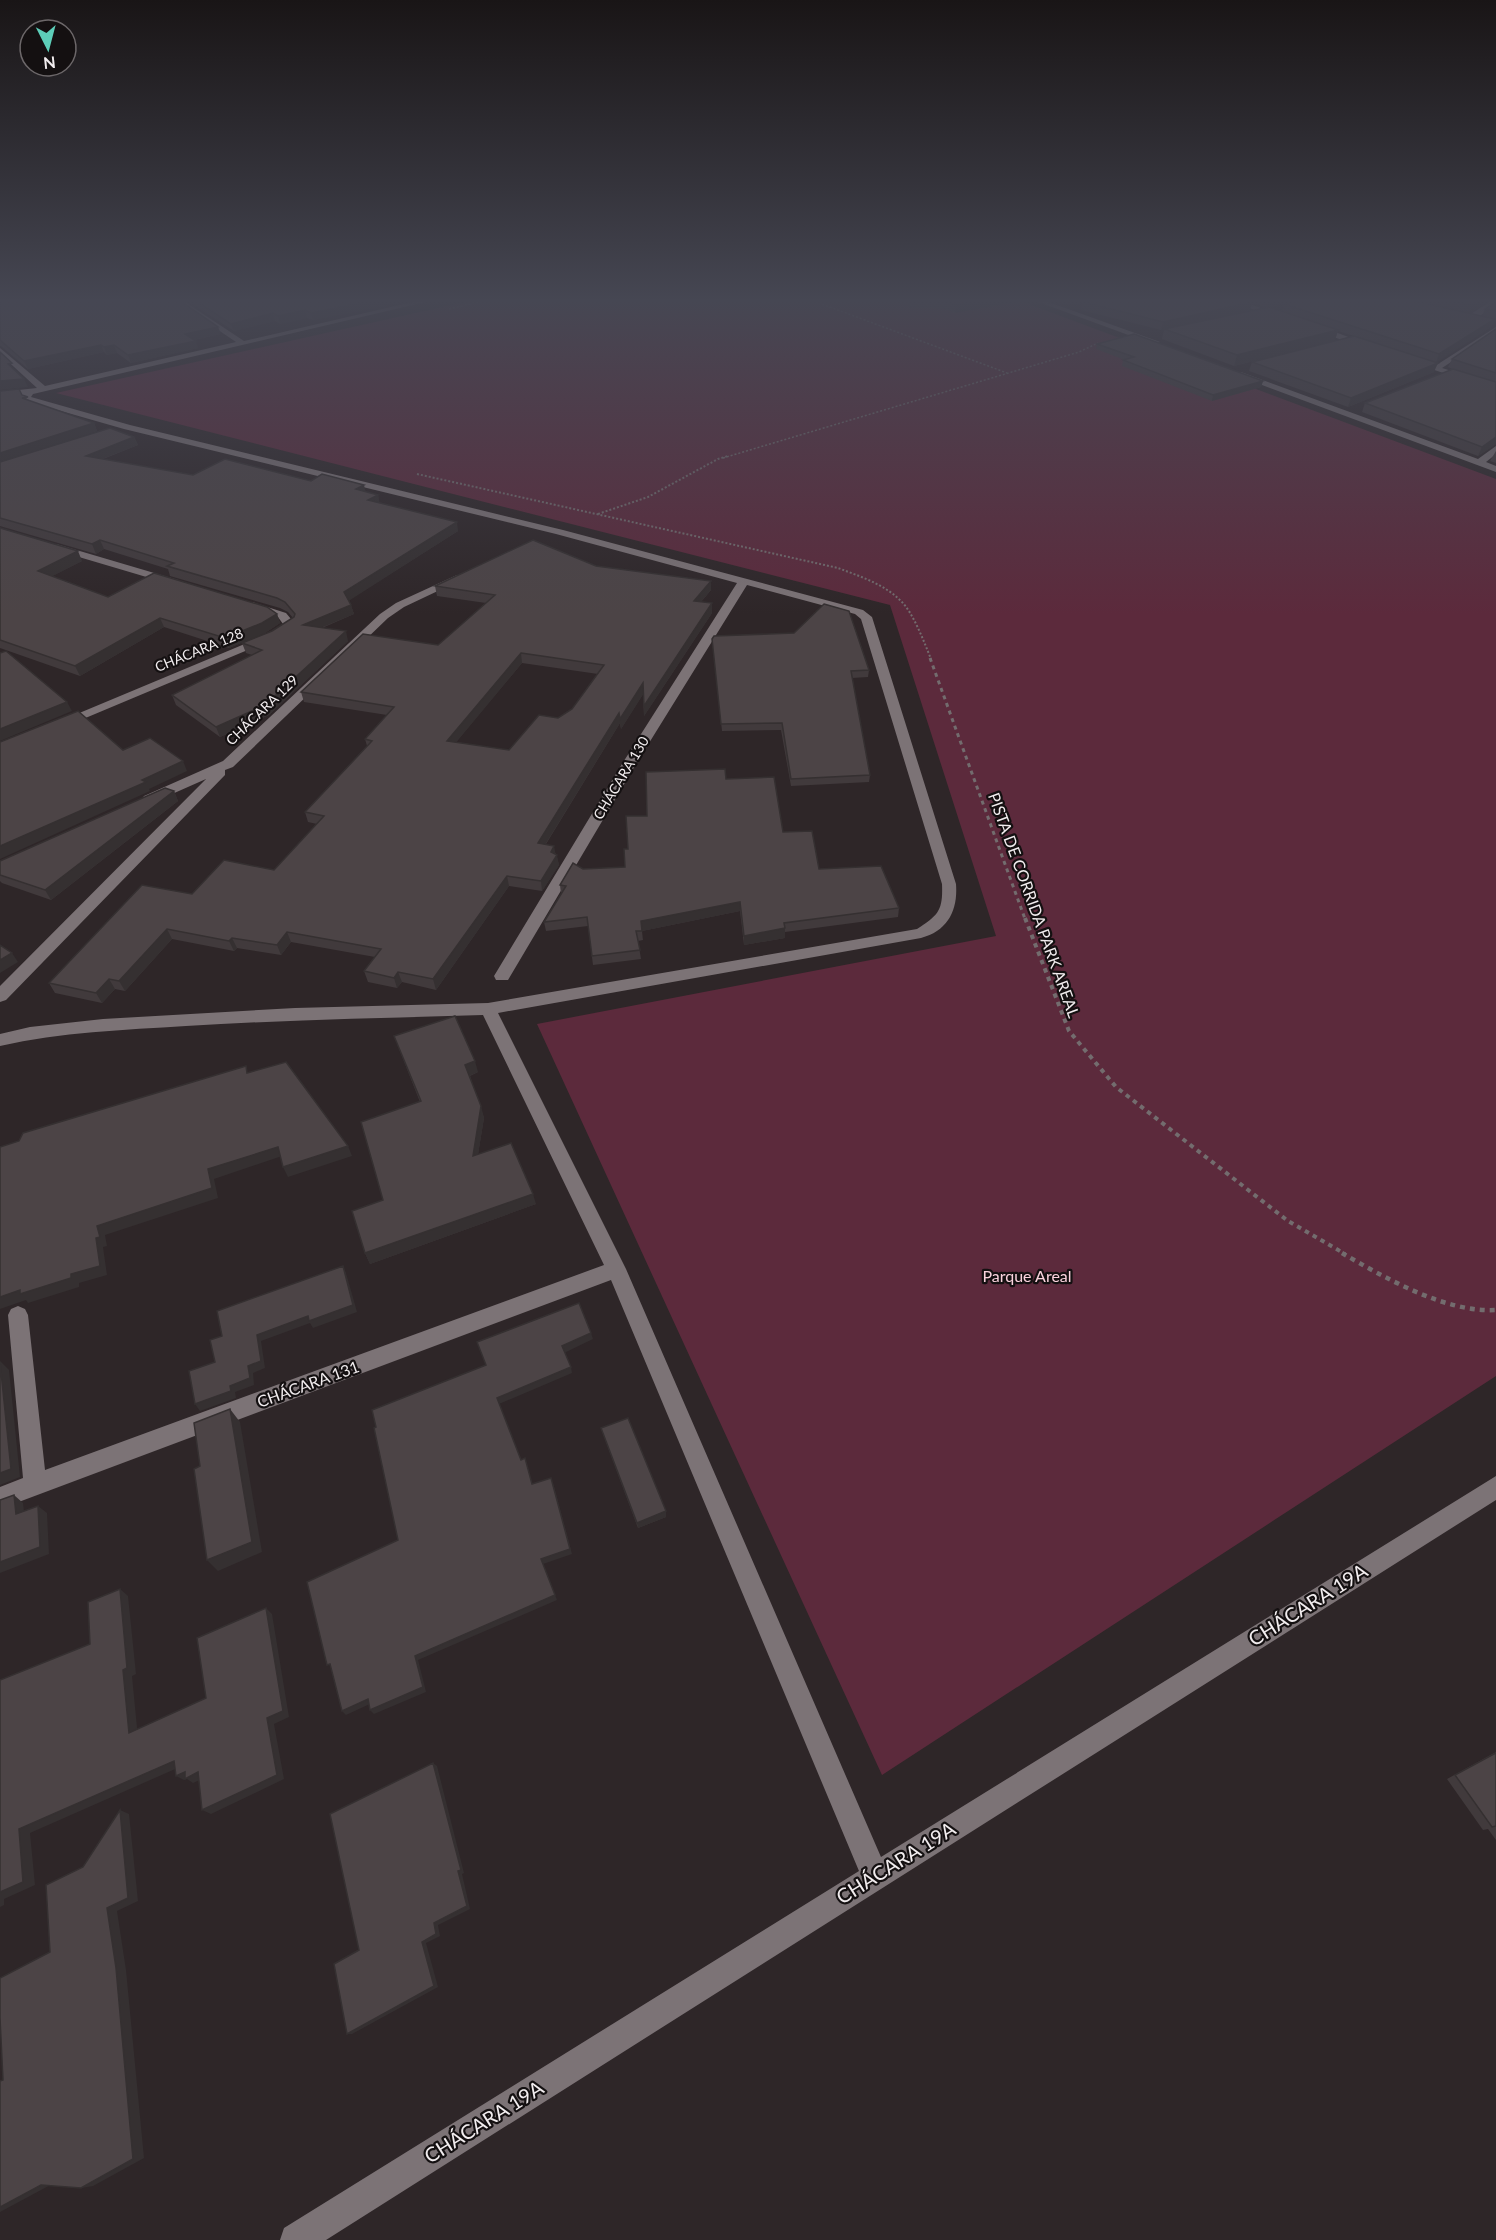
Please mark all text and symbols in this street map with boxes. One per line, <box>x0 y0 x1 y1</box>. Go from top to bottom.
north arrow <box>18 18 78 78</box>
text: N <box>42 53 57 74</box>
street label: CHÁCARA 128 <box>152 624 245 675</box>
street label: CHÁCARA 129 <box>222 671 301 748</box>
street label: CHÁCARA 130 <box>589 733 652 822</box>
street label: PISTA DE CORRIDA PARK AREAL <box>985 790 1084 1020</box>
park label: Parque Areal <box>982 1266 1072 1285</box>
street label: CHÁCARA 131 <box>254 1356 361 1411</box>
street label: CHÁCARA 19A <box>1243 1558 1372 1650</box>
street label: CHÁCARA 19A <box>831 1816 960 1908</box>
street label: CHÁCARA 19A <box>419 2075 548 2167</box>

